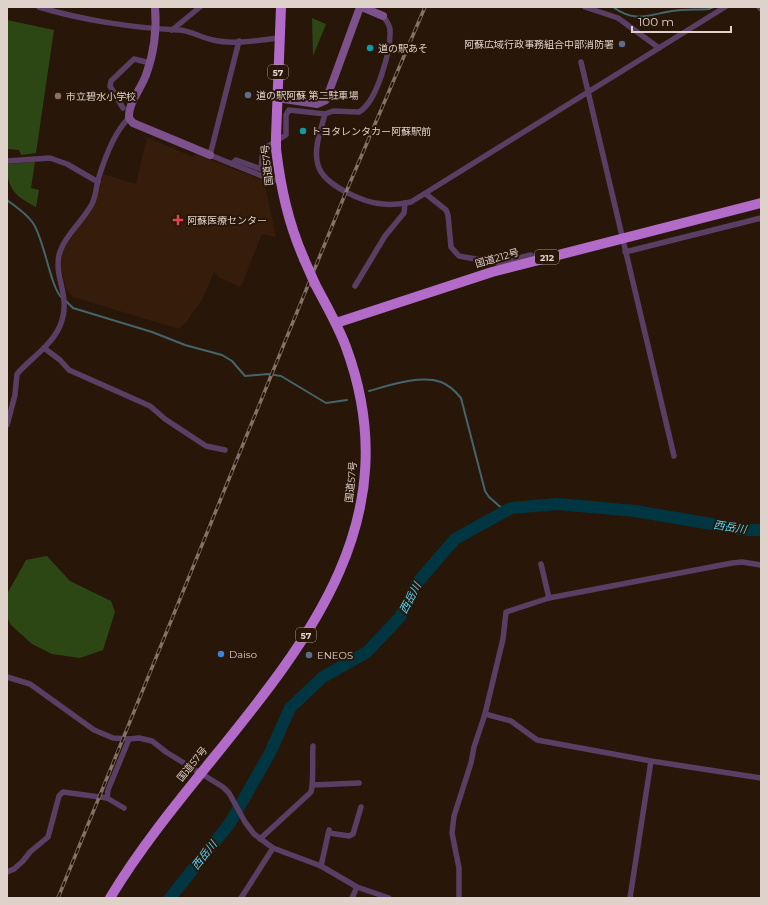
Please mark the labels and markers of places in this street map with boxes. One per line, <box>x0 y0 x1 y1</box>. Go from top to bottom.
place label: 阿蘇広域行政事務組合中部消防署 <box>464 38 614 51</box>
marker: 阿蘇広域行政事務組合中部消防署 <box>617 39 627 49</box>
place label: 道の駅あそ <box>378 42 428 55</box>
marker: 道の駅あそ <box>365 43 375 53</box>
place label: 道の駅阿蘇 第二駐車場 <box>256 89 359 102</box>
place label: 市立碧水小学校 <box>66 90 136 103</box>
marker: 道の駅阿蘇 第二駐車場 <box>243 90 253 100</box>
marker: 市立碧水小学校 <box>53 91 63 101</box>
place label: トヨタレンタカー阿蘇駅前 <box>311 125 431 138</box>
marker: トヨタレンタカー阿蘇駅前 <box>298 126 308 136</box>
marker: 阿蘇医療センター <box>172 214 184 226</box>
place label: 阿蘇医療センター <box>187 214 267 227</box>
place label: Daiso <box>229 648 257 661</box>
marker: Daiso <box>216 649 226 659</box>
place label: ENEOS <box>317 649 353 662</box>
marker: ENEOS <box>304 650 314 660</box>

